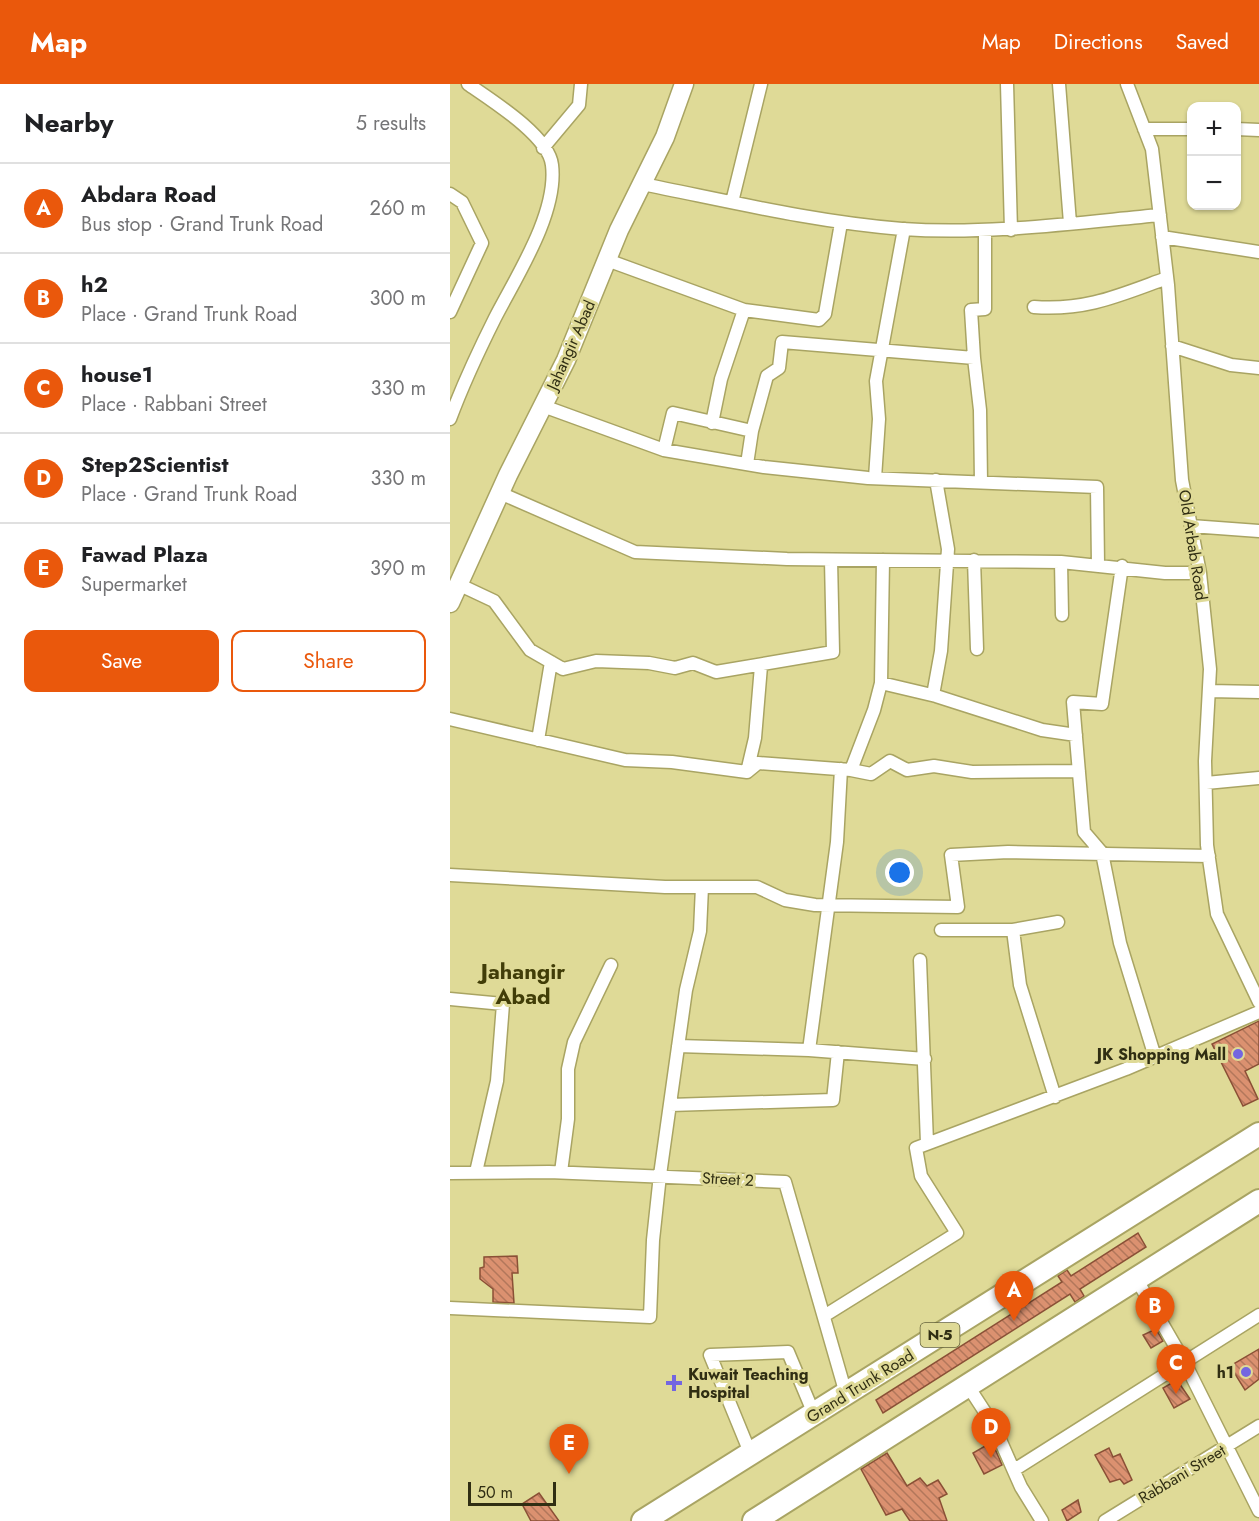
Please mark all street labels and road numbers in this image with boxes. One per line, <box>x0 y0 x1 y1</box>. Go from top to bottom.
street label: Jahangir Abad <box>540 296 601 395</box>
street label: Old Arbab Road <box>1173 488 1213 602</box>
street label: Street 2 <box>701 1166 755 1192</box>
road number: N-5 <box>920 1323 960 1347</box>
street label: Grand Trunk Road <box>802 1344 918 1428</box>
street label: Rabbani Street <box>1134 1439 1230 1509</box>

